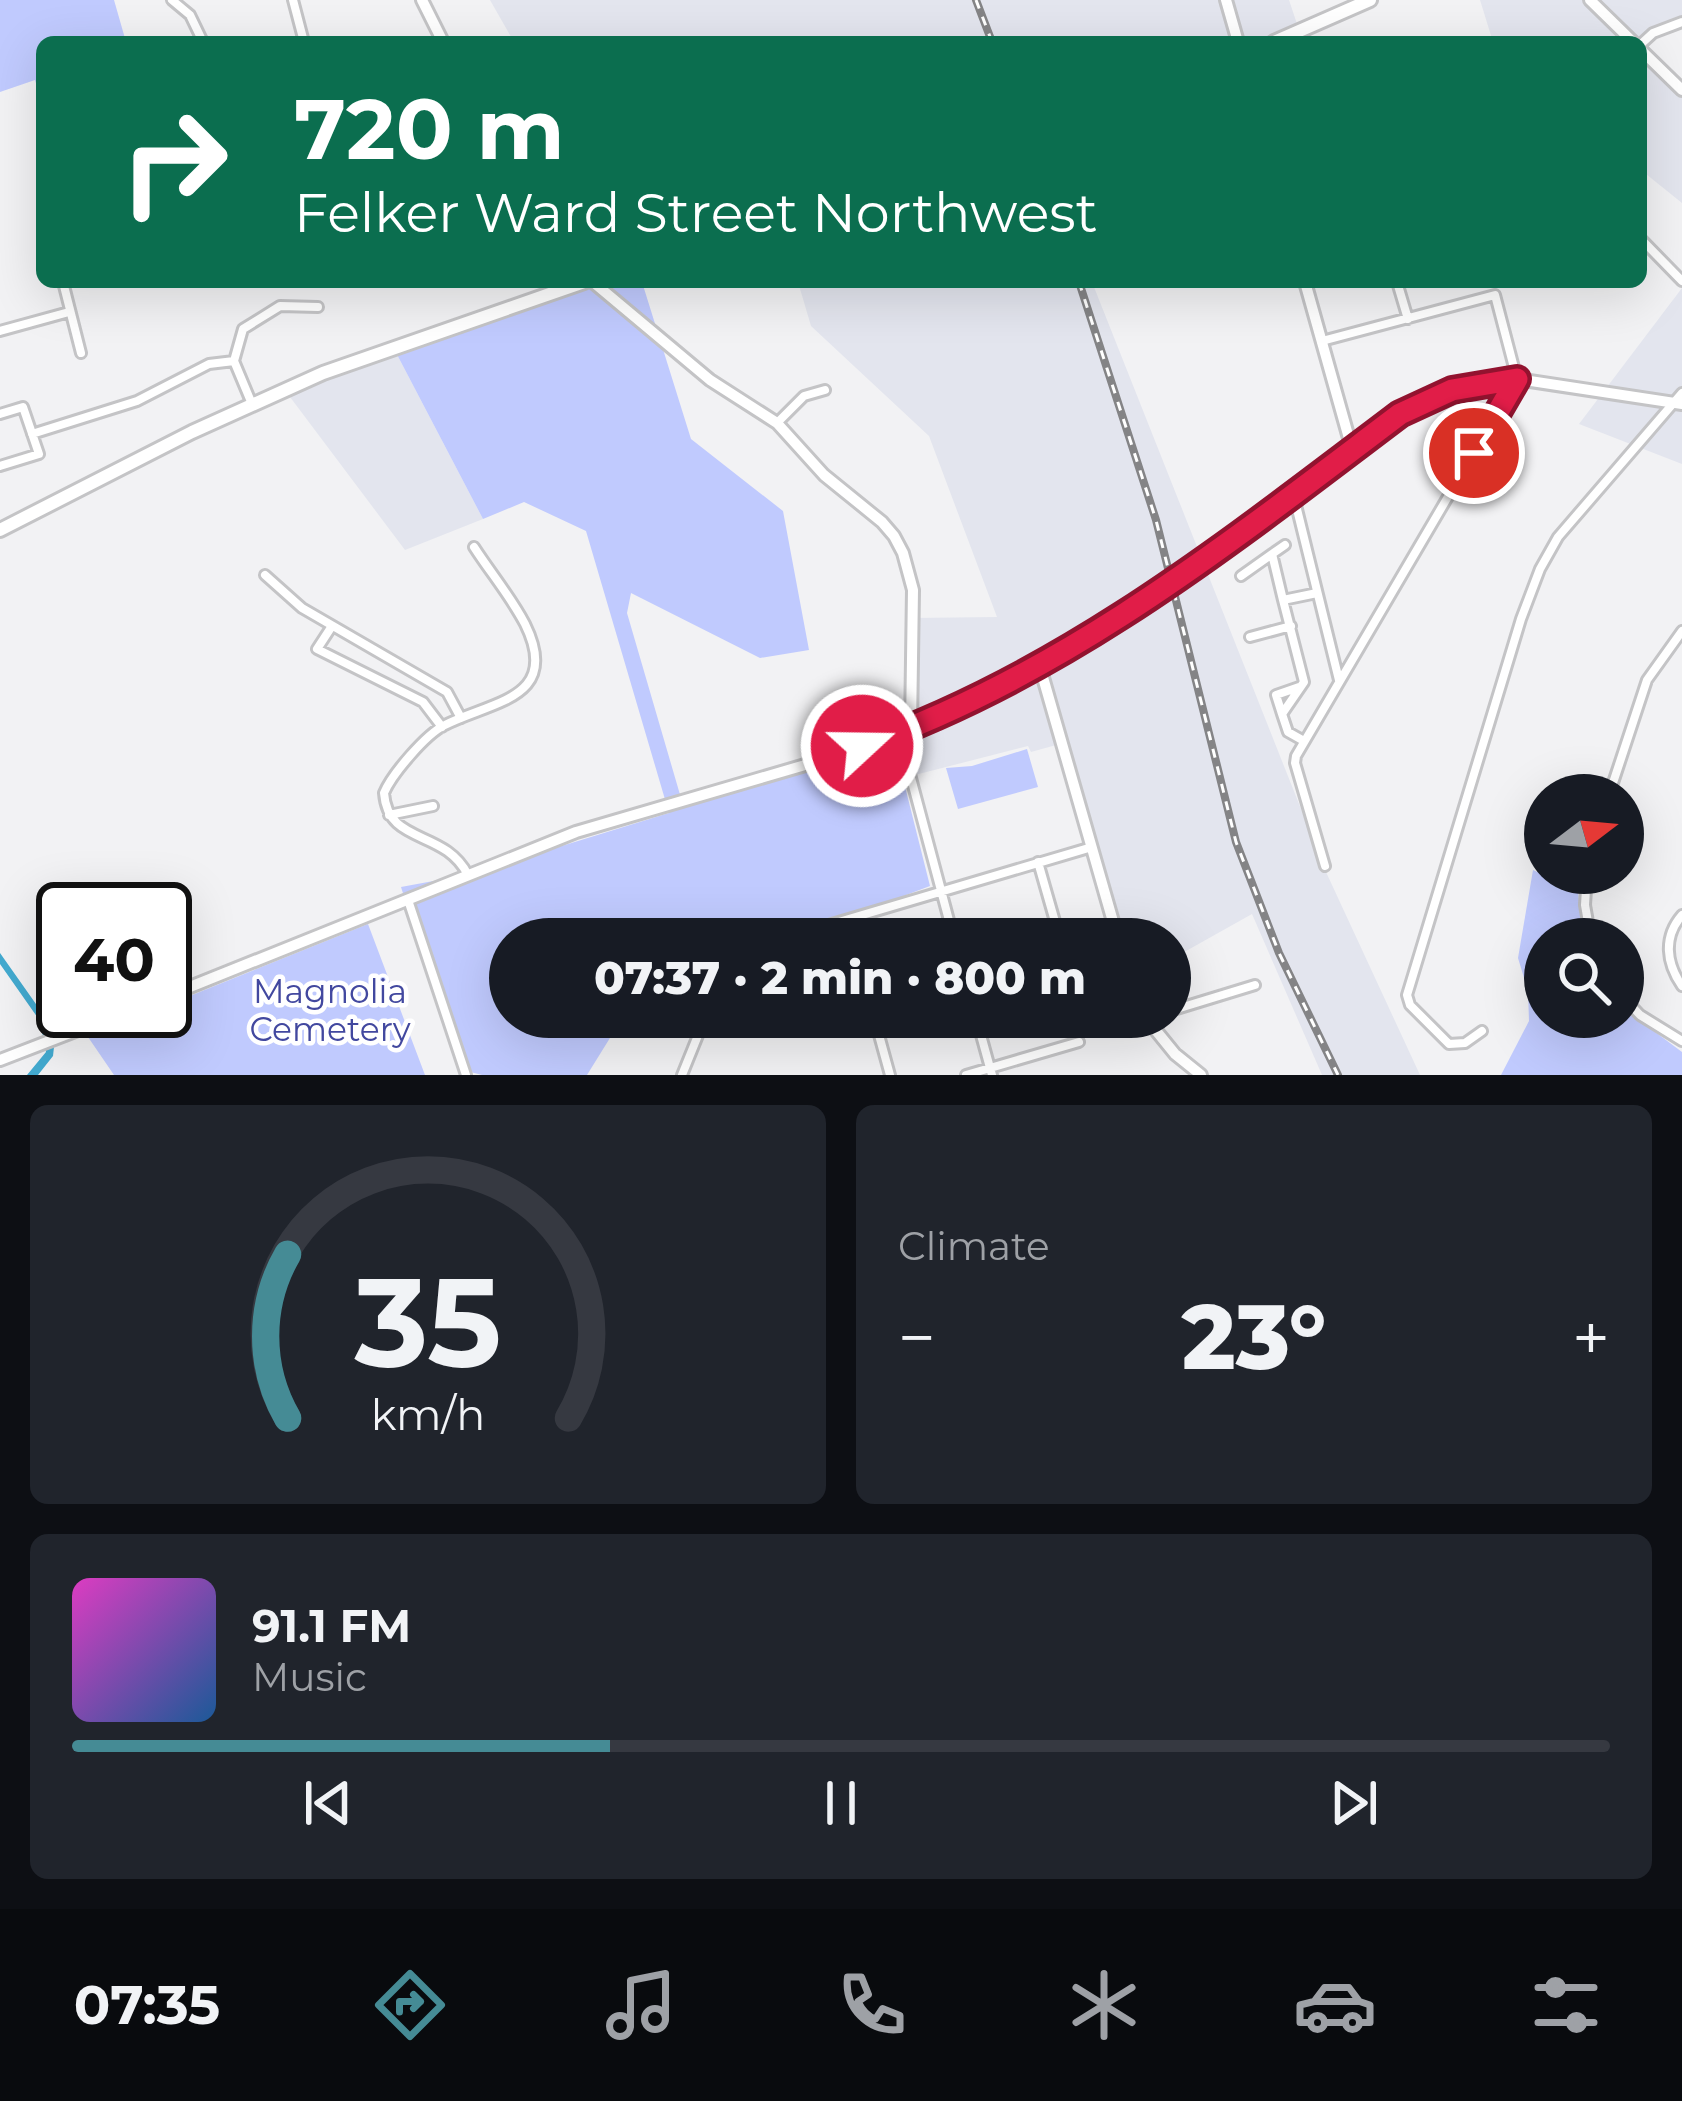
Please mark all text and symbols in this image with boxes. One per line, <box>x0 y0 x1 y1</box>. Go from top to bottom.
text: 720 m <box>294 78 565 180</box>
icon: right <box>96 84 252 240</box>
text: Felker Ward Street Northwest <box>294 180 1098 246</box>
pin <box>1423 402 1525 504</box>
icon: arrive <box>1441 420 1507 486</box>
position arrow <box>799 683 925 809</box>
north arrow <box>1524 774 1644 894</box>
map controls <box>1524 774 1644 1038</box>
speed limit sign: 40 <box>36 882 192 1038</box>
button: search <box>1524 918 1644 1038</box>
text: 07:37 · 2 min · 800 m <box>594 950 1086 1005</box>
park label: Magnolia Cemetery <box>249 971 411 1049</box>
text: Climate <box>898 1222 1050 1270</box>
text: 35 <box>354 1246 501 1398</box>
text: 23° <box>1182 1282 1326 1392</box>
text: − <box>898 1297 936 1378</box>
text: + <box>1572 1297 1610 1378</box>
text: km/h <box>371 1387 485 1440</box>
text: 91.1 FM <box>252 1598 411 1653</box>
text: Music <box>252 1653 367 1701</box>
icon: previous <box>295 1770 361 1836</box>
icon: pause <box>808 1770 874 1836</box>
icon: next <box>1321 1770 1387 1836</box>
icon: directions <box>368 1963 452 2047</box>
icon: music <box>599 1963 683 2047</box>
icon: phone <box>830 1963 914 2047</box>
icon: climate <box>1062 1963 1146 2047</box>
icon: car <box>1293 1963 1377 2047</box>
icon: filters <box>1524 1963 1608 2047</box>
text: 07:35 <box>74 1972 220 2038</box>

